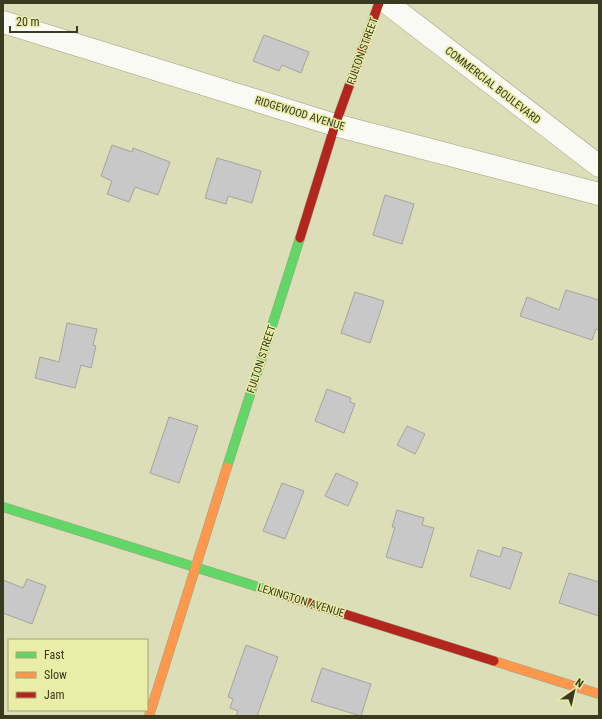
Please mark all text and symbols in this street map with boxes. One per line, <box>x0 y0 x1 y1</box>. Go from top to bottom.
scale bar <box>10 8 77 34</box>
text: 20 m <box>16 15 40 29</box>
street label: FULTON STREET <box>344 15 381 87</box>
street label: COMMERCIAL BOULEVARD <box>442 44 543 127</box>
street label: RIDGEWOOD AVENUE <box>253 94 347 133</box>
street label: FULTON STREET <box>244 323 279 395</box>
street label: LEXINGTON AVENUE <box>256 581 346 620</box>
legend <box>8 639 148 711</box>
text: Fast <box>44 648 65 662</box>
text: Slow <box>44 668 67 682</box>
north arrow <box>554 671 594 711</box>
text: N <box>573 676 586 691</box>
text: Jam <box>44 688 65 702</box>

